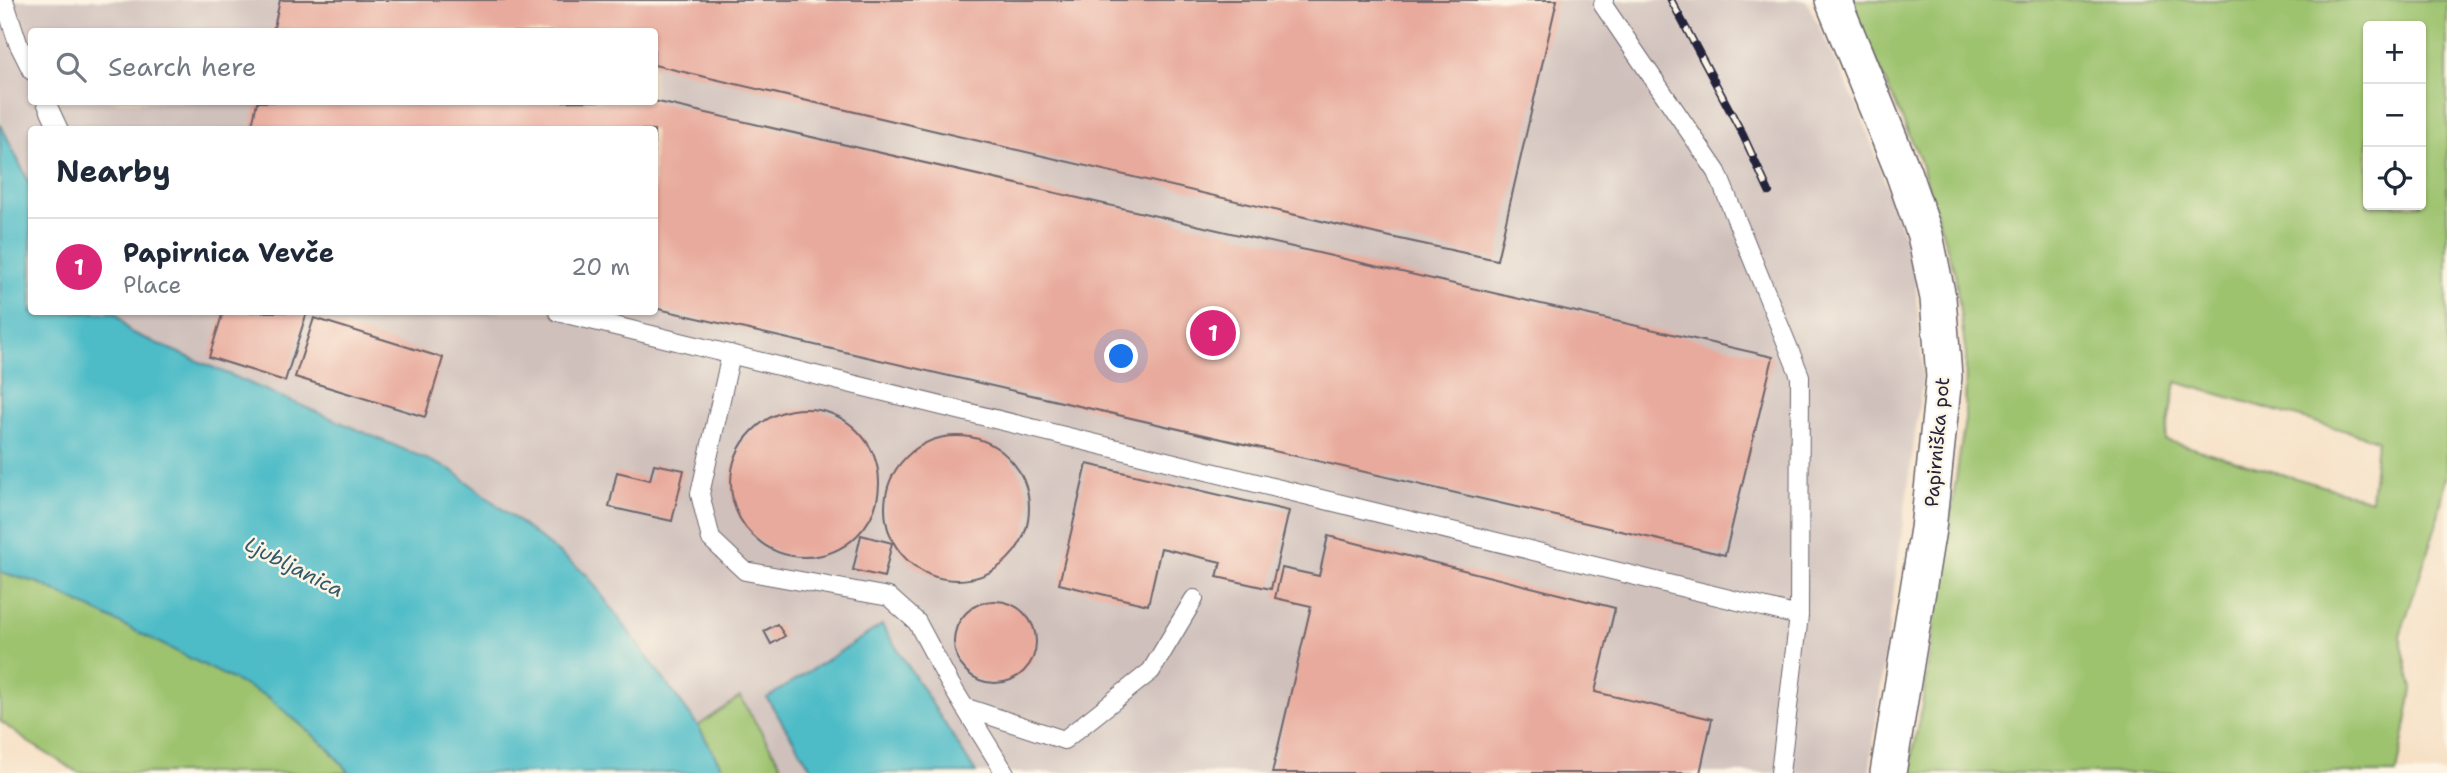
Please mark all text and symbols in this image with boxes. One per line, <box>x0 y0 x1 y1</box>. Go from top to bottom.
map controls <box>2363 21 2426 210</box>
button: + <box>2363 21 2426 84</box>
search box <box>28 28 658 105</box>
icon: search <box>52 48 90 86</box>
text: Search here <box>108 49 257 84</box>
button: − <box>2363 84 2426 147</box>
button: locate <box>2363 147 2426 210</box>
text: Nearby <box>56 151 171 192</box>
text: Papirnica Vevče <box>123 235 334 270</box>
text: 1 <box>74 252 84 282</box>
text: 20 m <box>571 252 630 282</box>
text: Place <box>123 270 182 300</box>
pin: 1 <box>1190 307 1236 359</box>
your location <box>1104 339 1138 373</box>
street label: Papirniška pot <box>1919 376 1955 508</box>
water label: Ljubljanica <box>240 530 348 604</box>

